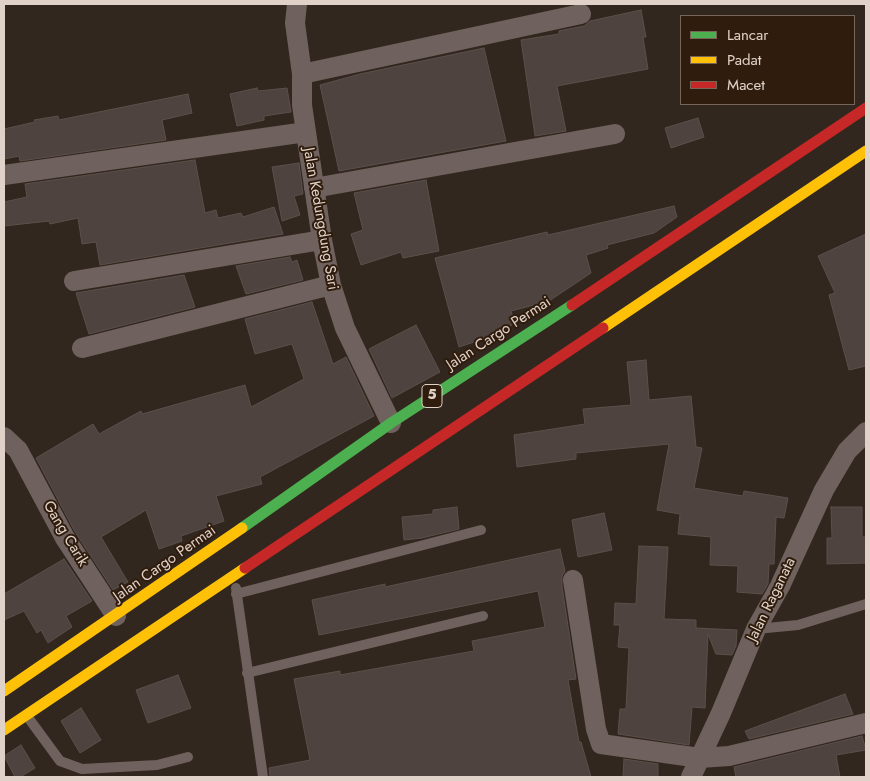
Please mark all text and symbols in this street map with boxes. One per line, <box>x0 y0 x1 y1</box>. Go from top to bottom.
legend <box>680 15 855 105</box>
text: Lancar <box>727 24 768 46</box>
text: Padat <box>727 49 761 71</box>
text: Macet <box>727 74 765 96</box>
street label: Jalan Kedungdung Sari <box>299 146 341 292</box>
street label: Jalan Cargo Permai <box>443 294 555 374</box>
road number: 5 <box>422 384 442 408</box>
street label: Gang Carik <box>39 498 91 570</box>
street label: Jalan Cargo Permai <box>110 522 220 606</box>
street label: Jalan Raganata <box>744 555 800 645</box>

